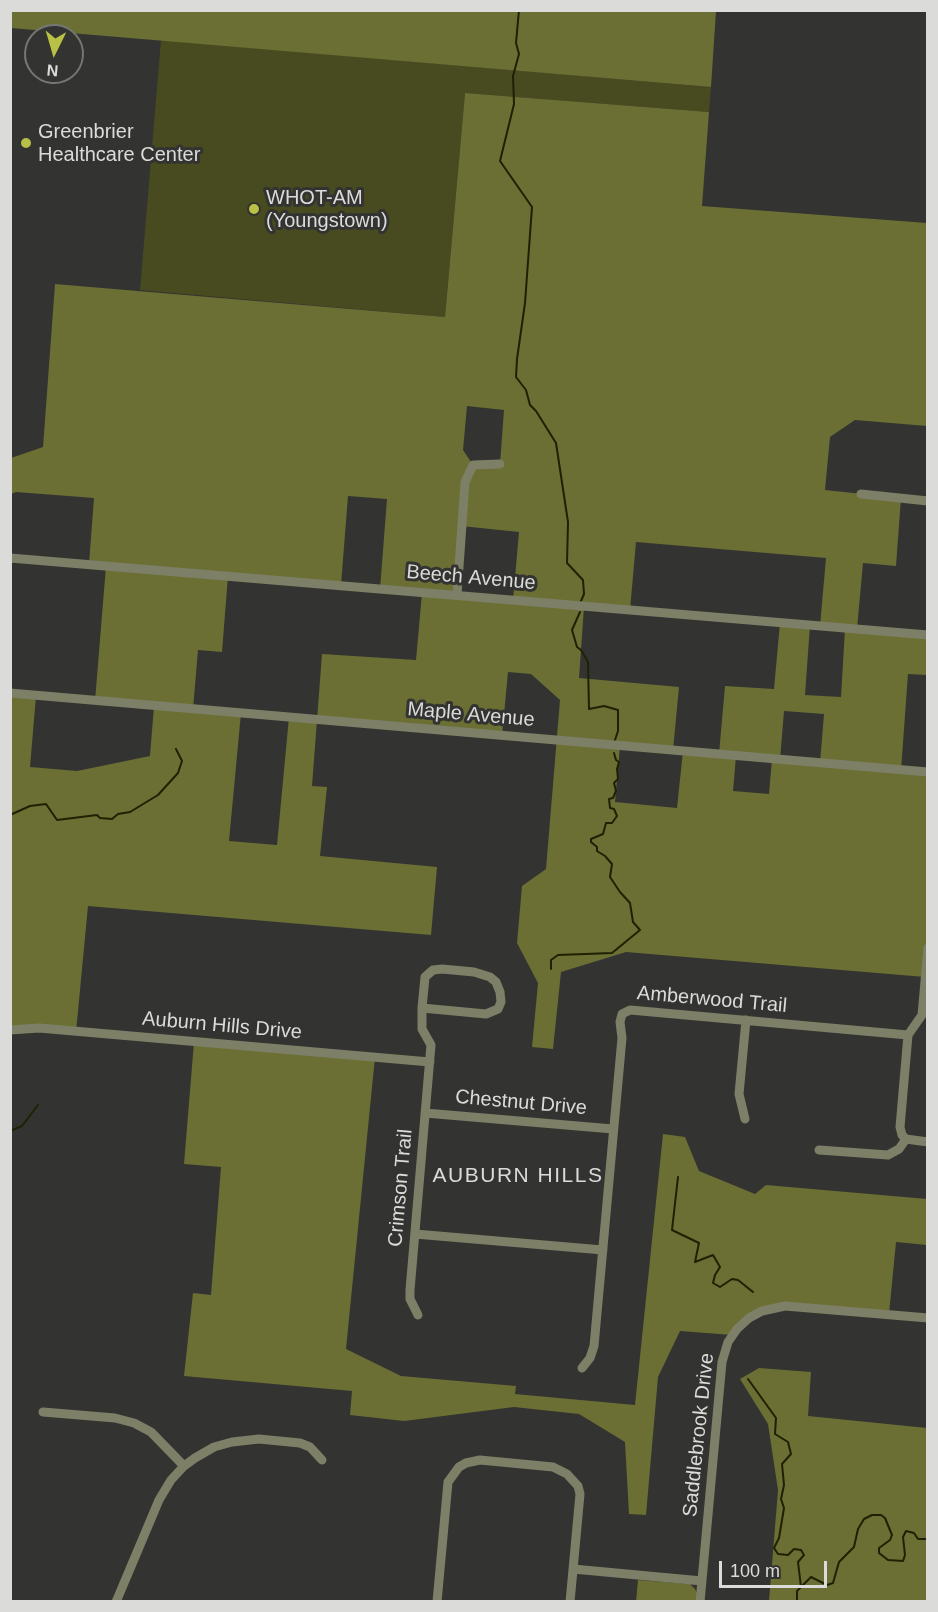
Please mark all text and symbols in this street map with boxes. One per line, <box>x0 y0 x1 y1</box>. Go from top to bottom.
north arrow <box>24 24 84 84</box>
text: N <box>46 61 59 79</box>
place label: Greenbrier Healthcare Center <box>38 120 200 167</box>
marker: Greenbrier Healthcare Center <box>19 136 33 150</box>
place label: WHOT-AM (Youngstown) <box>266 186 388 233</box>
marker: WHOT-AM (Youngstown) <box>247 202 261 216</box>
street label: Beech Avenue <box>405 560 537 596</box>
street label: Maple Avenue <box>406 697 536 733</box>
street label: Amberwood Trail <box>636 981 788 1019</box>
street label: Auburn Hills Drive <box>141 1007 303 1045</box>
street label: Chestnut Drive <box>454 1085 588 1121</box>
street label: Crimson Trail <box>384 1128 418 1248</box>
district label: AUBURN HILLS <box>433 1163 603 1189</box>
street label: Saddlebrook Drive <box>678 1352 720 1518</box>
scale bar <box>722 1549 830 1587</box>
text: 100 m <box>730 1561 780 1581</box>

